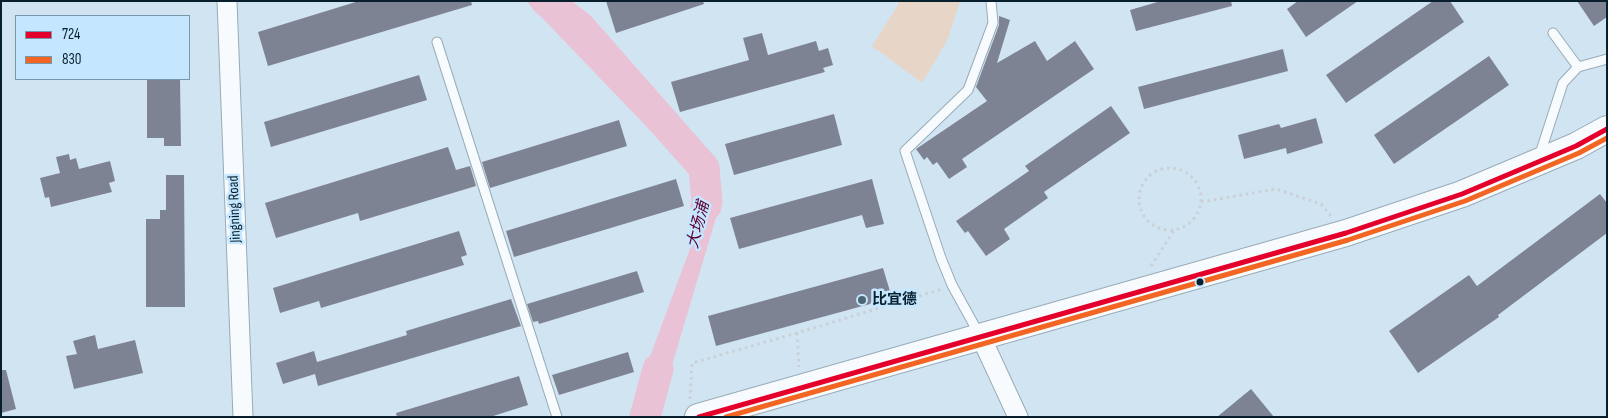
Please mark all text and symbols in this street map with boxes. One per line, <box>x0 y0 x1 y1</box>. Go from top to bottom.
legend <box>15 15 190 80</box>
text: 724 <box>62 25 80 44</box>
text: 830 <box>62 50 82 69</box>
street label: Jingning Road <box>225 175 245 243</box>
water label: 大场浦 <box>684 199 714 251</box>
unlabelled marker <box>1195 277 1205 287</box>
place label: 比宜德 <box>872 291 917 309</box>
marker: 比宜德 <box>856 294 868 306</box>

